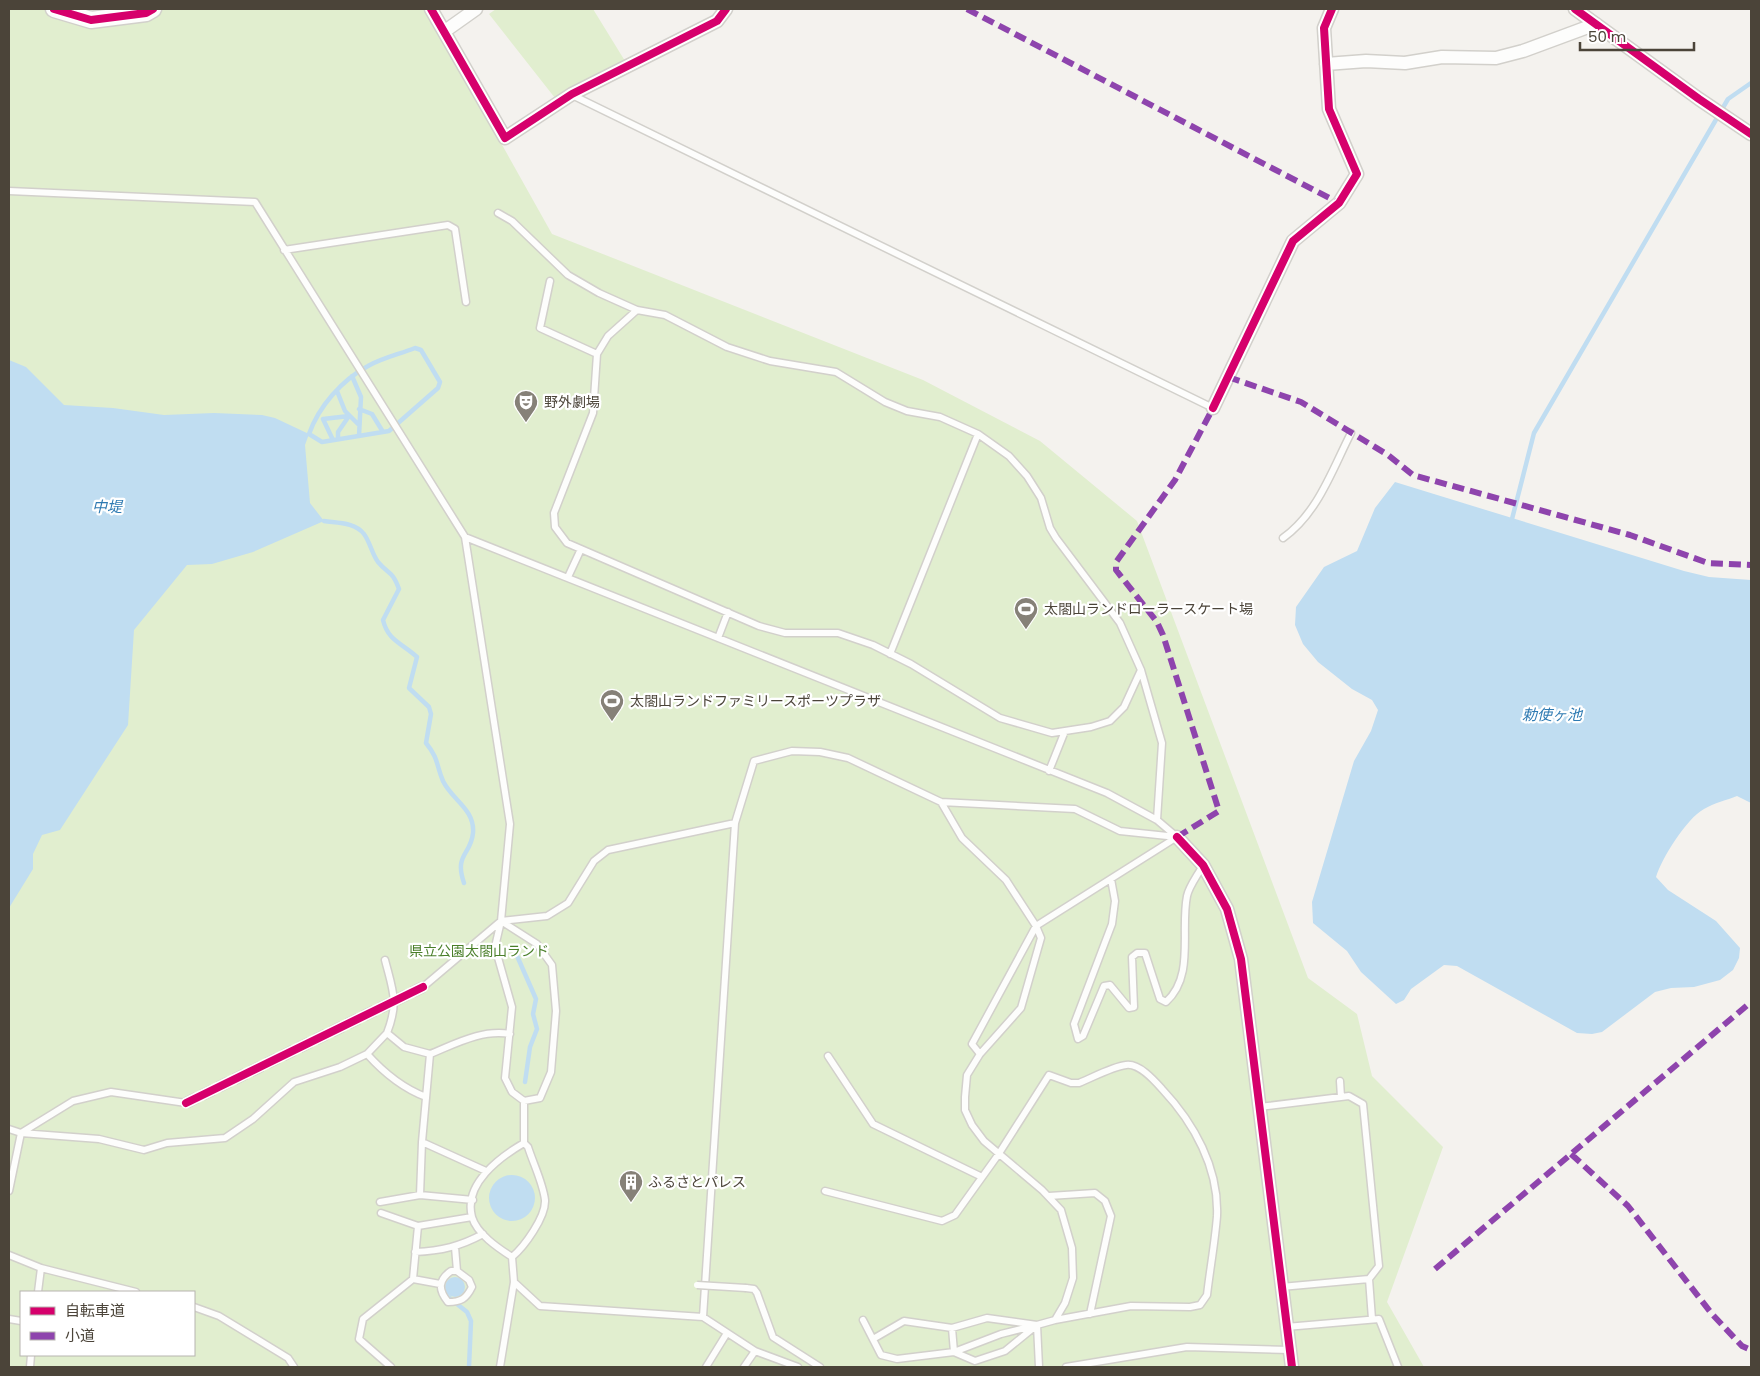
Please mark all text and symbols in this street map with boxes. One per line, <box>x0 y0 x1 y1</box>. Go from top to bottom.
scale bar <box>1580 20 1694 52</box>
text: 50 m <box>1588 26 1626 47</box>
theatre icon: 野外劇場 <box>513 389 539 423</box>
place label: 野外劇場 <box>544 392 600 412</box>
water label: 中堤 <box>92 496 124 517</box>
sports icon: 太閤山ランドローラースケート場 <box>1013 596 1039 630</box>
place label: 太閤山ランドローラースケート場 <box>1044 599 1253 619</box>
sports icon: 太閤山ランドファミリースポーツプラザ <box>599 688 625 722</box>
place label: 太閤山ランドファミリースポーツプラザ <box>630 691 881 711</box>
water label: 勅使ヶ池 <box>1522 704 1584 725</box>
park label: 県立公園太閤山ランド <box>409 941 549 961</box>
building icon: ふるさとパレス <box>618 1169 644 1203</box>
place label: ふるさとパレス <box>648 1172 746 1192</box>
legend <box>20 1291 195 1356</box>
text: 自転車道 <box>65 1300 125 1321</box>
text: 小道 <box>65 1325 95 1346</box>

